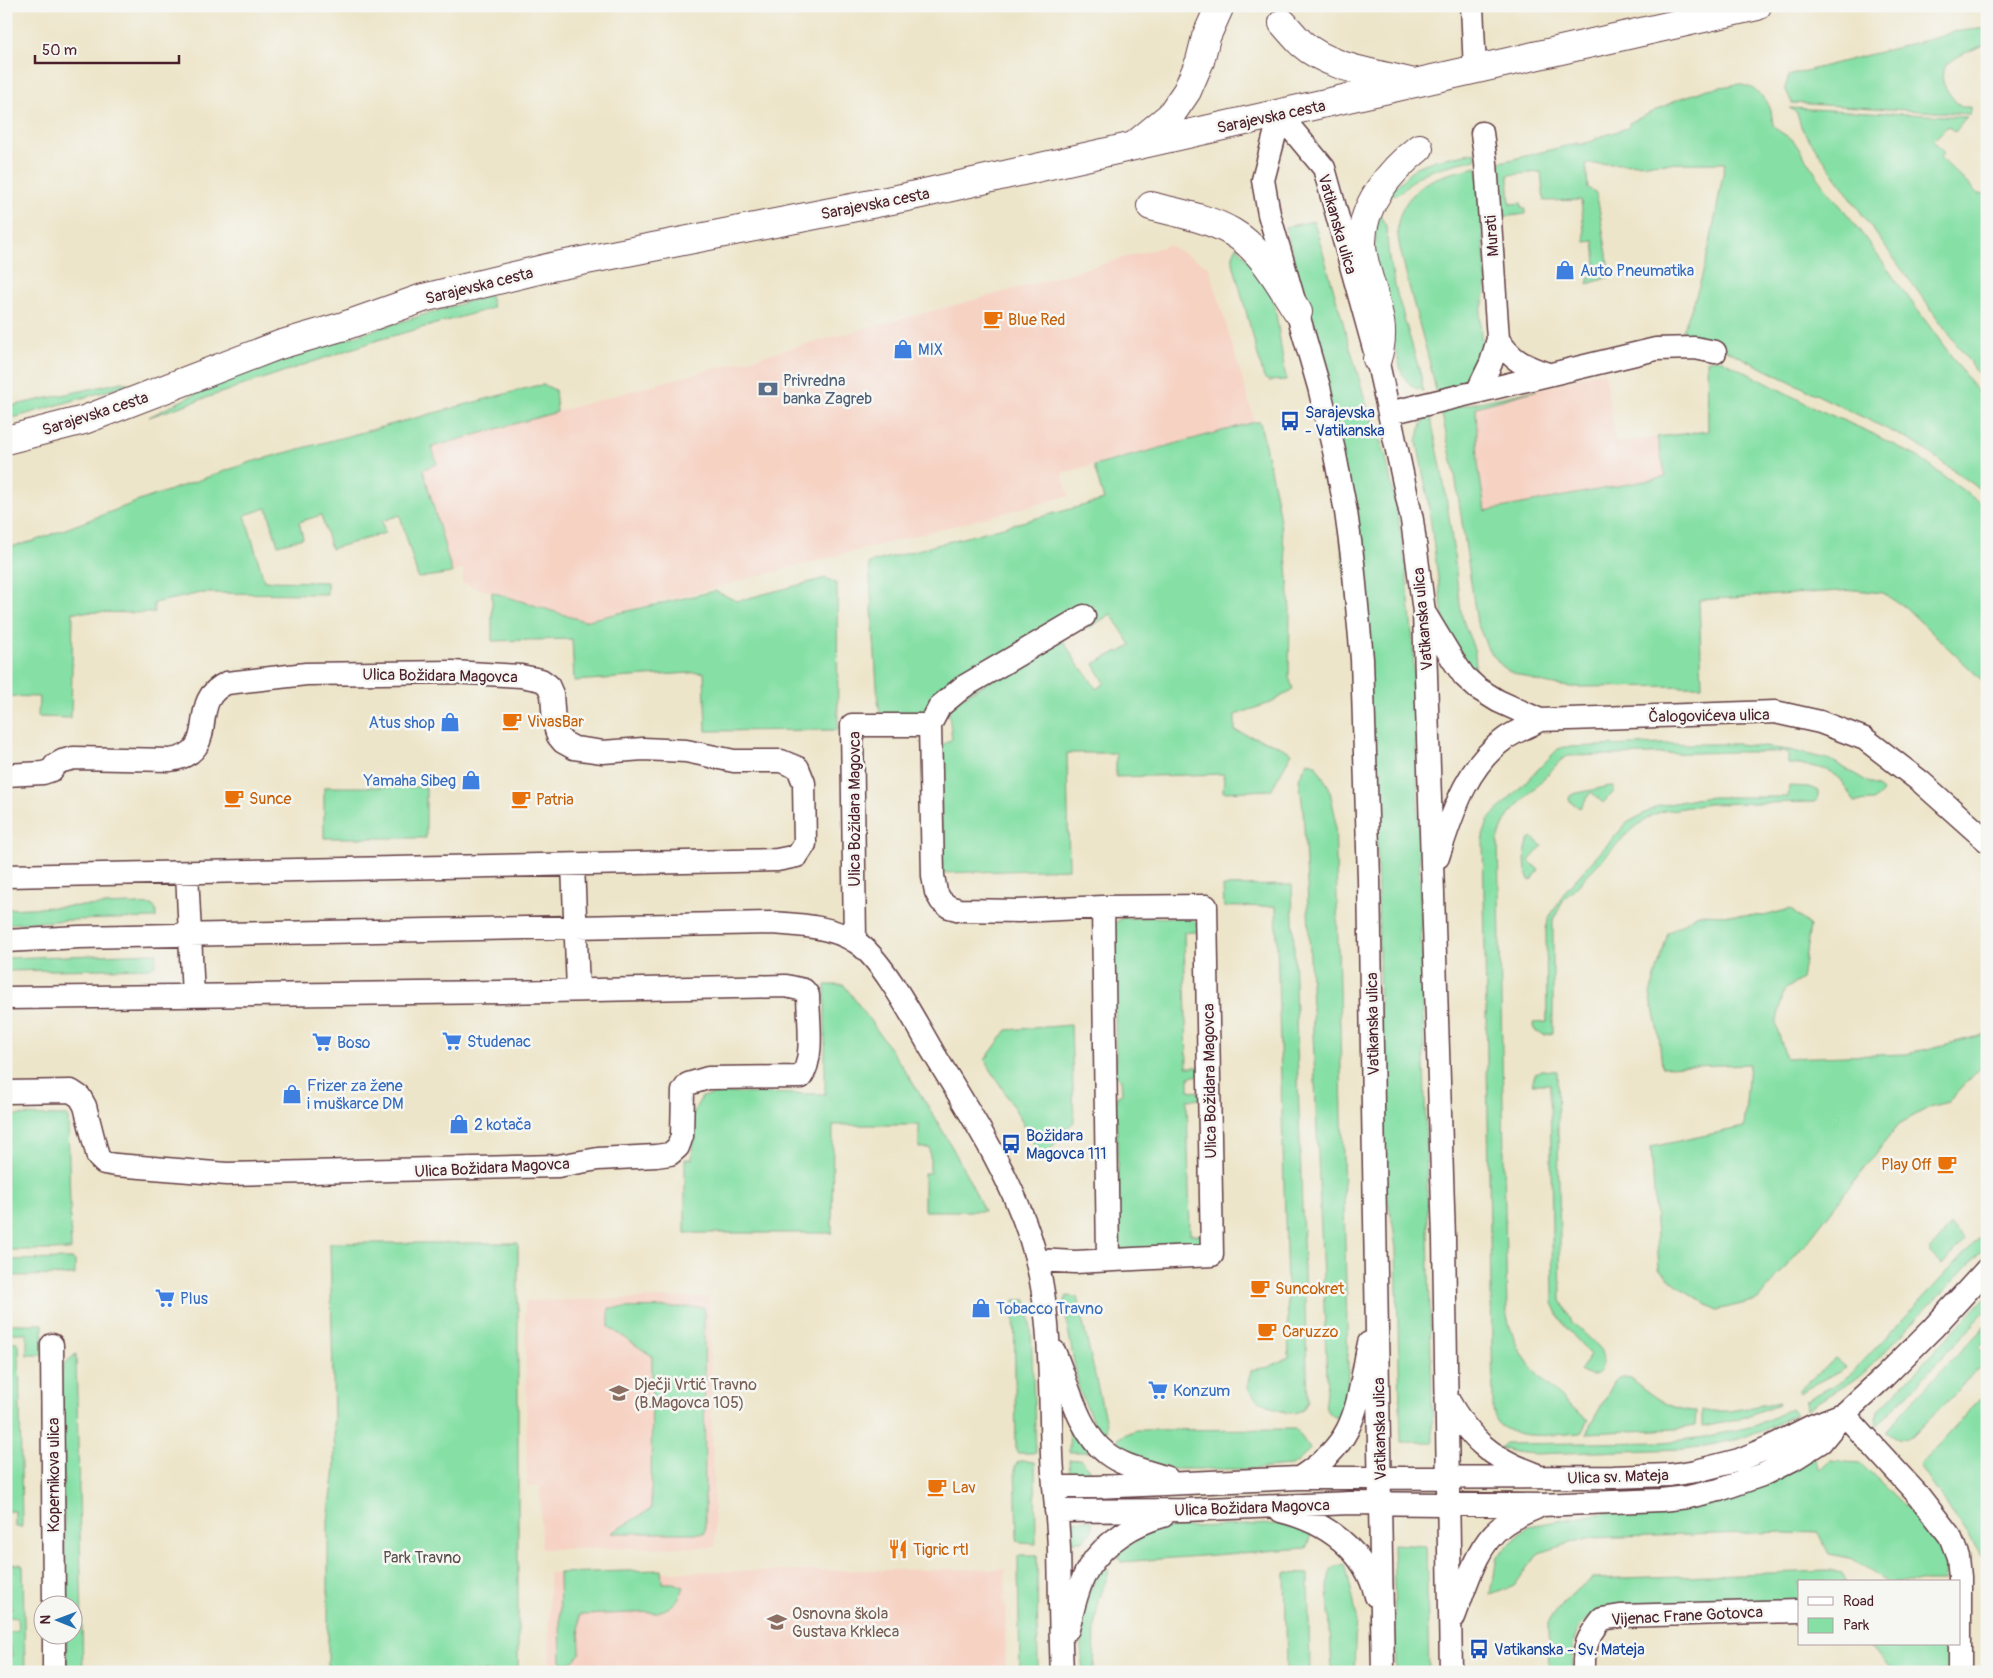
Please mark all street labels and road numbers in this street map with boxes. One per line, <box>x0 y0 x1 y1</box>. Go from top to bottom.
street label: Sarajevska cesta <box>1215 96 1327 138</box>
street label: Vatikanska ulica <box>1313 172 1361 277</box>
street label: Sarajevska cesta <box>819 184 931 224</box>
street label: Murati <box>1481 214 1503 257</box>
street label: Sarajevska cesta <box>423 263 535 309</box>
street label: Sarajevska cesta <box>40 387 151 441</box>
street label: Vatikanska ulica <box>1409 567 1437 671</box>
street label: Ulica Božidara Magovca <box>362 665 518 687</box>
street label: Čalogovićeva ulica <box>1648 705 1770 727</box>
street label: Ulica Božidara Magovca <box>845 731 865 887</box>
street label: Vatikanska ulica <box>1362 972 1384 1076</box>
street label: Ulica Božidara Magovca <box>1199 1003 1221 1159</box>
street label: Ulica Božidara Magovca <box>414 1154 570 1182</box>
street label: Vatikanska ulica <box>1369 1377 1391 1481</box>
street label: Kopernikova ulica <box>44 1417 64 1533</box>
street label: Ulica sv. Mateja <box>1567 1465 1669 1489</box>
street label: Ulica Božidara Magovca <box>1174 1495 1330 1521</box>
street label: Vijenac Frane Gotovca <box>1611 1602 1763 1630</box>

